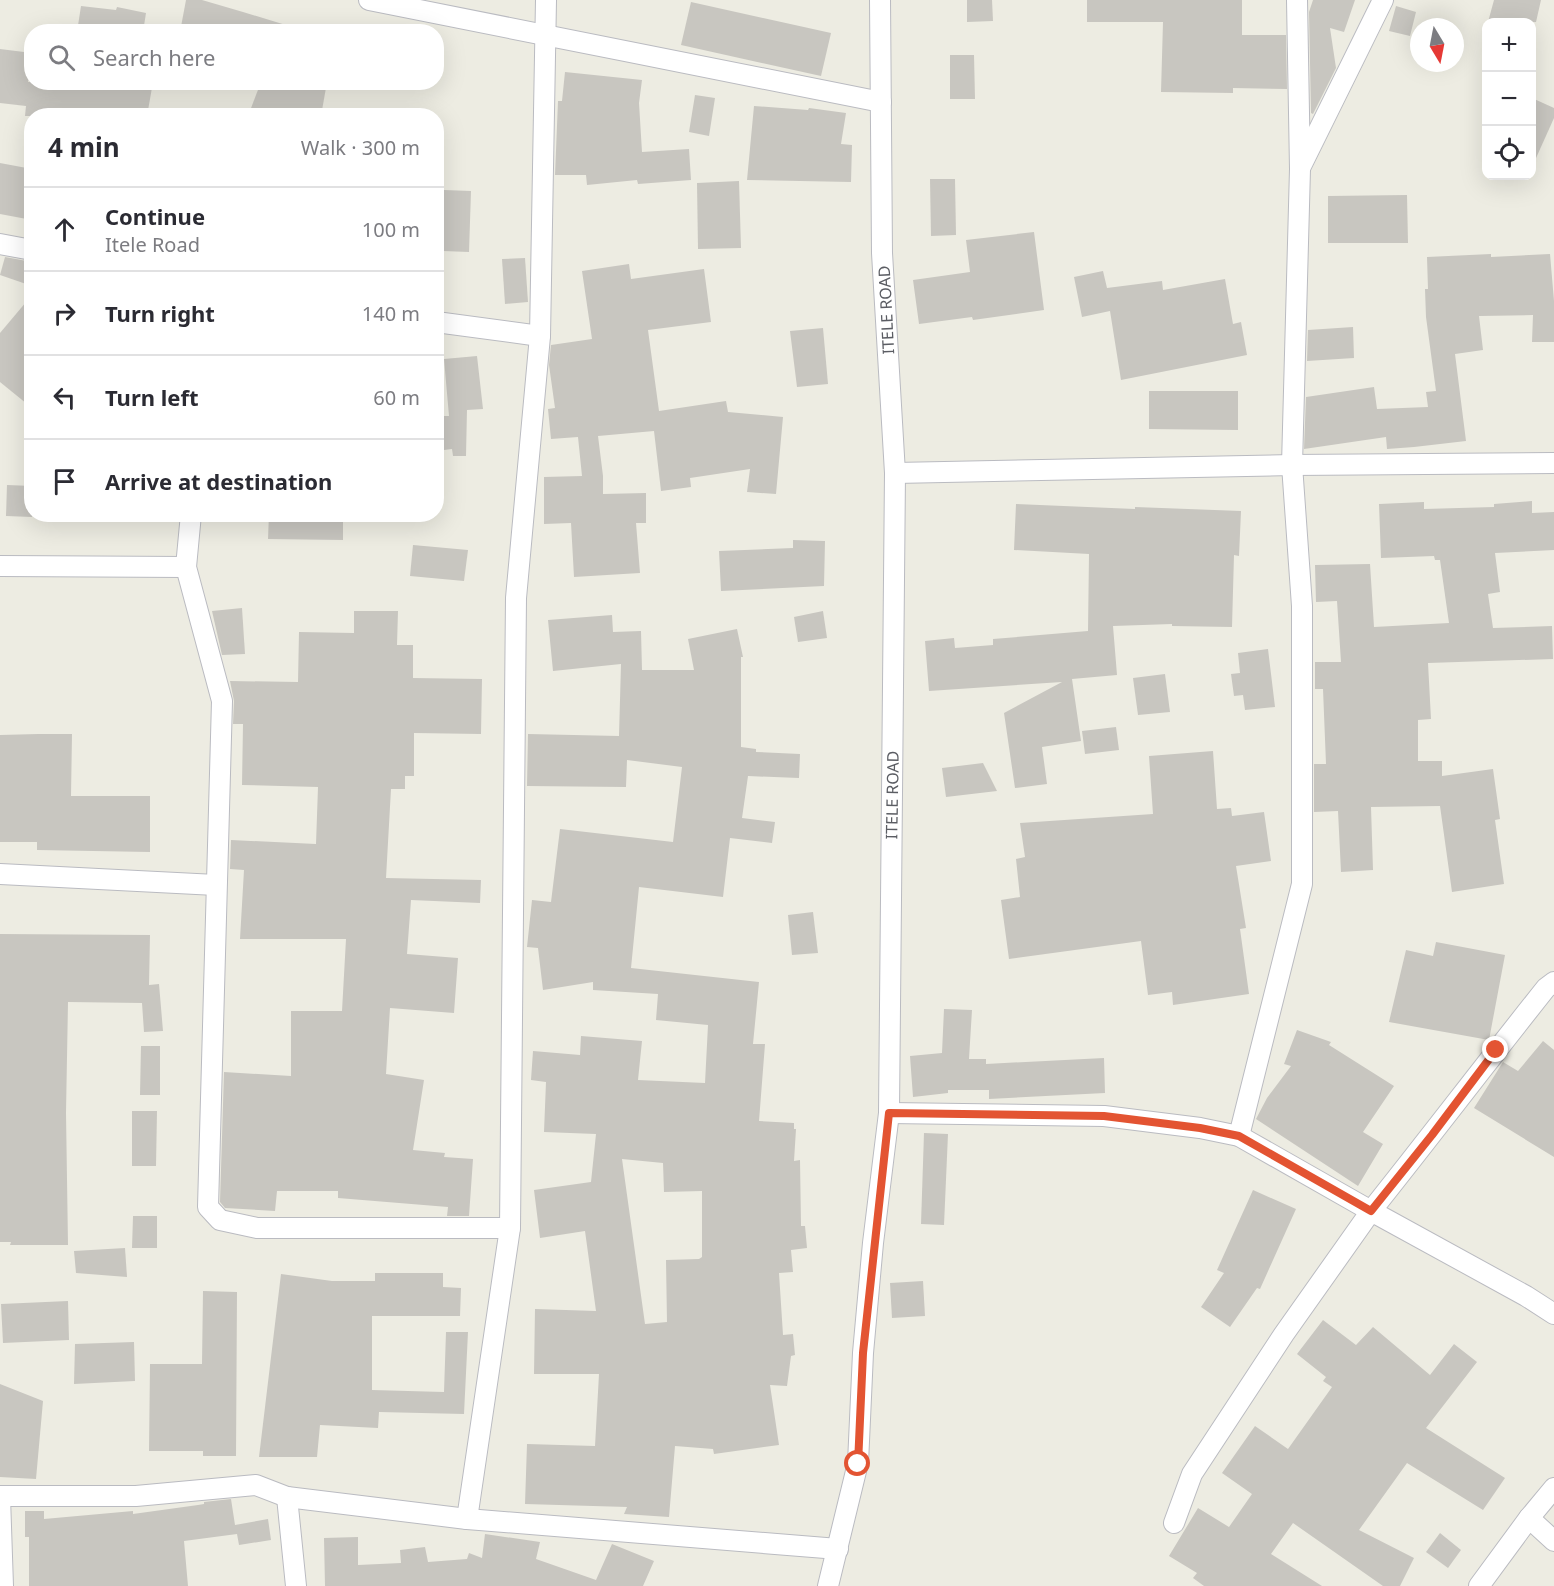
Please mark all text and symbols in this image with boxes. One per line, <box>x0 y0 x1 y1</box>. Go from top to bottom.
north arrow <box>1410 18 1464 72</box>
map controls <box>1482 18 1536 180</box>
button: + <box>1482 18 1536 72</box>
search box <box>24 24 444 90</box>
icon: search <box>45 41 78 74</box>
text: Search here <box>93 42 215 72</box>
button: − <box>1482 72 1536 126</box>
button: locate <box>1482 126 1536 180</box>
text: 4 min <box>48 129 120 165</box>
text: Walk · 300 m <box>301 134 420 161</box>
text: Continue <box>105 201 205 231</box>
icon: ahead <box>48 213 81 246</box>
text: 100 m <box>362 216 420 243</box>
text: Itele Road <box>105 231 200 258</box>
street label: ITELE ROAD <box>873 265 899 355</box>
icon: right <box>48 297 81 330</box>
text: Turn right <box>105 298 215 328</box>
text: 140 m <box>362 300 420 327</box>
icon: left <box>48 381 81 414</box>
text: Turn left <box>105 382 199 412</box>
text: 60 m <box>373 384 420 411</box>
icon: arrive <box>48 465 81 498</box>
text: Arrive at destination <box>105 466 332 496</box>
street label: ITELE ROAD <box>880 750 904 840</box>
route end <box>1482 1036 1508 1062</box>
route start <box>844 1450 870 1476</box>

